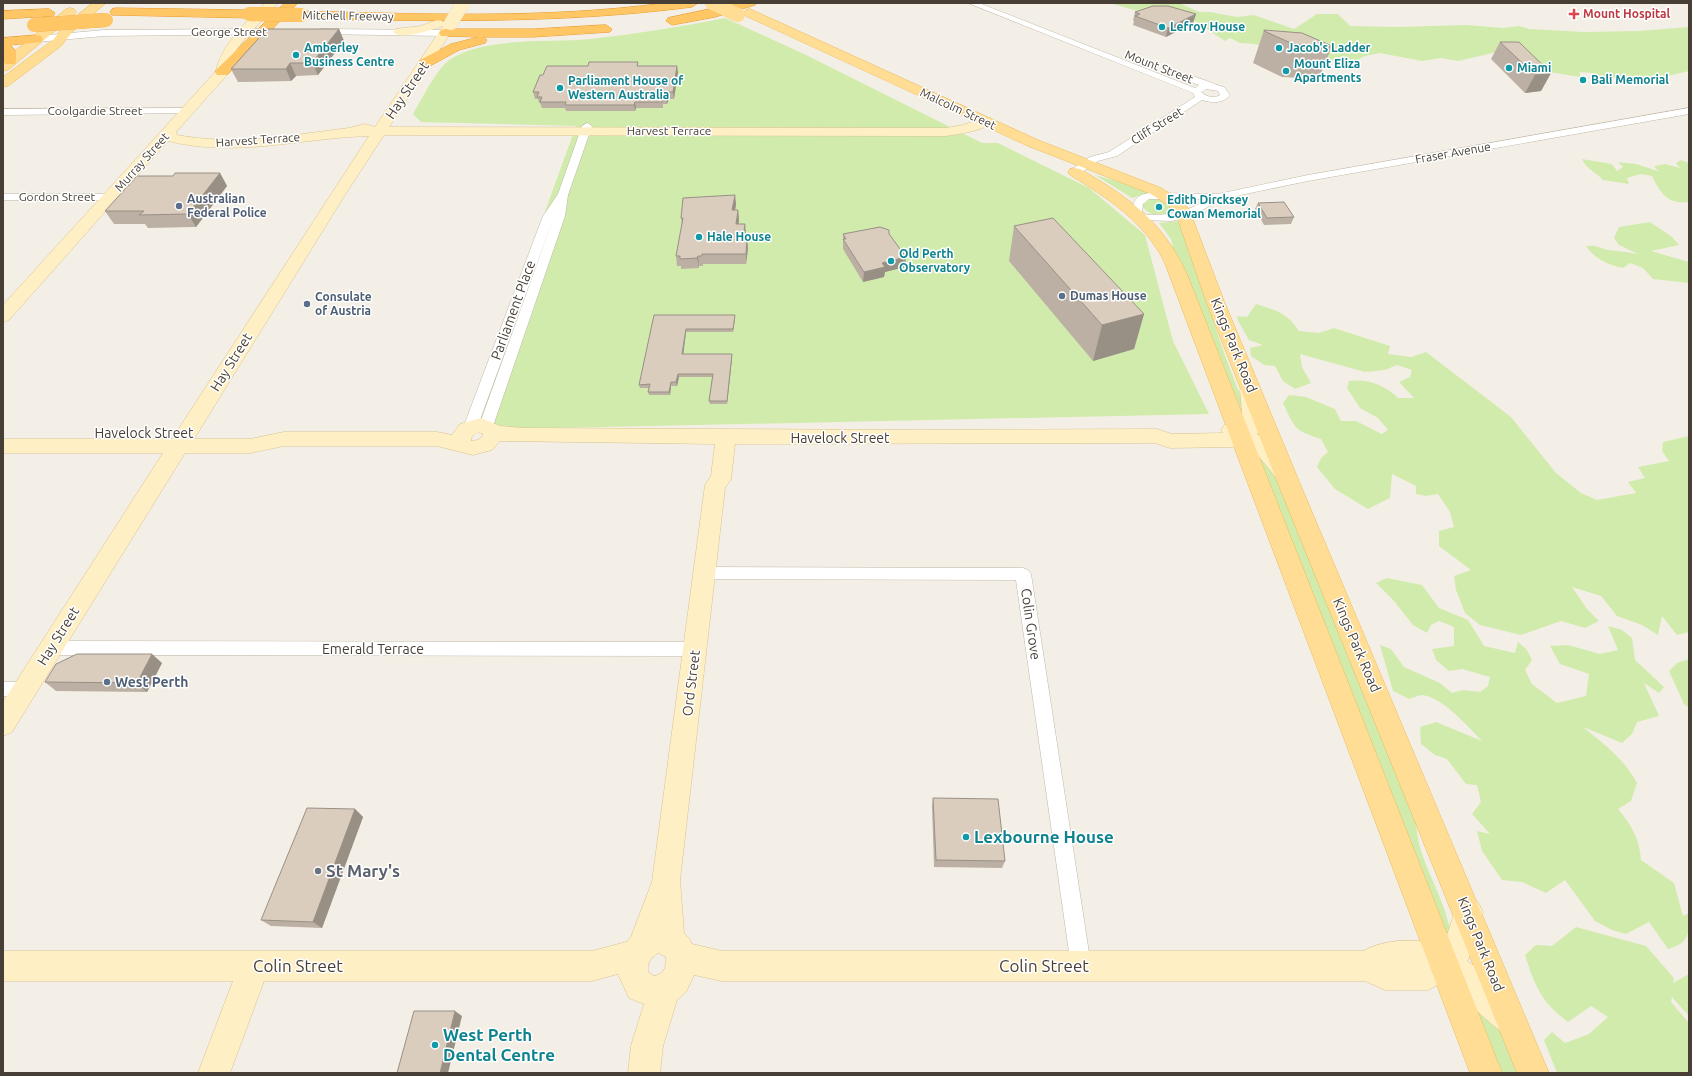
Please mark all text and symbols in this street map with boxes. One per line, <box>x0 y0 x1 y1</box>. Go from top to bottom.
place label: Mount Hospital <box>1583 7 1671 20</box>
street label: Mitchell Freeway <box>302 8 394 23</box>
marker: Mount Hospital <box>1568 8 1580 20</box>
place label: Lefroy House <box>1170 20 1245 33</box>
marker: Lefroy House <box>1157 22 1167 32</box>
street label: George Street <box>191 25 267 38</box>
place label: Amberley Business Centre <box>304 41 395 68</box>
place label: Jacob's Ladder <box>1287 41 1371 54</box>
marker: Jacob's Ladder <box>1274 43 1284 53</box>
street label: Mount Street <box>1123 48 1195 86</box>
marker: Amberley Business Centre <box>291 50 301 60</box>
place label: Mount Eliza Apartments <box>1294 57 1362 84</box>
street label: Hay Street <box>382 58 432 122</box>
place label: Miami <box>1517 61 1551 74</box>
marker: Miami <box>1504 63 1514 73</box>
marker: Mount Eliza Apartments <box>1281 66 1291 76</box>
place label: Bali Memorial <box>1591 73 1669 86</box>
place label: Parliament House of Western Australia <box>568 74 684 101</box>
marker: Bali Memorial <box>1578 75 1588 85</box>
marker: Parliament House of Western Australia <box>555 83 565 93</box>
street label: Malcolm Street <box>918 85 998 132</box>
street label: Coolgardie Street <box>48 104 143 117</box>
street label: Cliff Street <box>1128 104 1185 147</box>
street label: Harvest Terrace <box>627 124 711 137</box>
street label: Murray Street <box>112 129 172 194</box>
street label: Harvest Terrace <box>215 130 301 149</box>
street label: Fraser Avenue <box>1414 139 1492 166</box>
street label: Gordon Street <box>19 190 96 203</box>
place label: Australian Federal Police <box>187 192 267 219</box>
place label: Edith Dircksey Cowan Memorial <box>1167 193 1261 220</box>
marker: Australian Federal Police <box>174 201 184 211</box>
marker: Edith Dircksey Cowan Memorial <box>1154 202 1164 212</box>
place label: Hale House <box>707 230 771 243</box>
marker: Hale House <box>694 232 704 242</box>
place label: Old Perth Observatory <box>899 247 971 274</box>
marker: Old Perth Observatory <box>886 256 896 266</box>
street label: Parliament Place <box>488 258 538 362</box>
place label: Dumas House <box>1070 289 1147 302</box>
place label: Consulate of Austria <box>315 290 372 317</box>
marker: Dumas House <box>1057 291 1067 301</box>
street label: Kings Park Road <box>1208 295 1260 395</box>
marker: Consulate of Austria <box>302 299 312 309</box>
street label: Hay Street <box>207 329 256 394</box>
street label: Havelock Street <box>94 425 194 441</box>
street label: Havelock Street <box>790 430 890 446</box>
street label: Colin Grove <box>1018 587 1044 661</box>
street label: Kings Park Road <box>1330 595 1384 695</box>
street label: Hay Street <box>34 603 83 668</box>
street label: Emerald Terrace <box>322 641 424 657</box>
street label: Ord Street <box>679 648 703 717</box>
place label: West Perth <box>115 674 189 690</box>
marker: West Perth <box>102 677 112 687</box>
place label: Lexbourne House <box>974 827 1114 846</box>
marker: Lexbourne House <box>961 832 971 842</box>
place label: St Mary's <box>326 861 400 880</box>
marker: St Mary's <box>313 866 323 876</box>
street label: Kings Park Road <box>1455 894 1507 994</box>
street label: Colin Street <box>253 956 343 975</box>
street label: Colin Street <box>999 956 1089 975</box>
place label: West Perth Dental Centre <box>443 1025 555 1064</box>
marker: West Perth Dental Centre <box>430 1040 440 1050</box>

